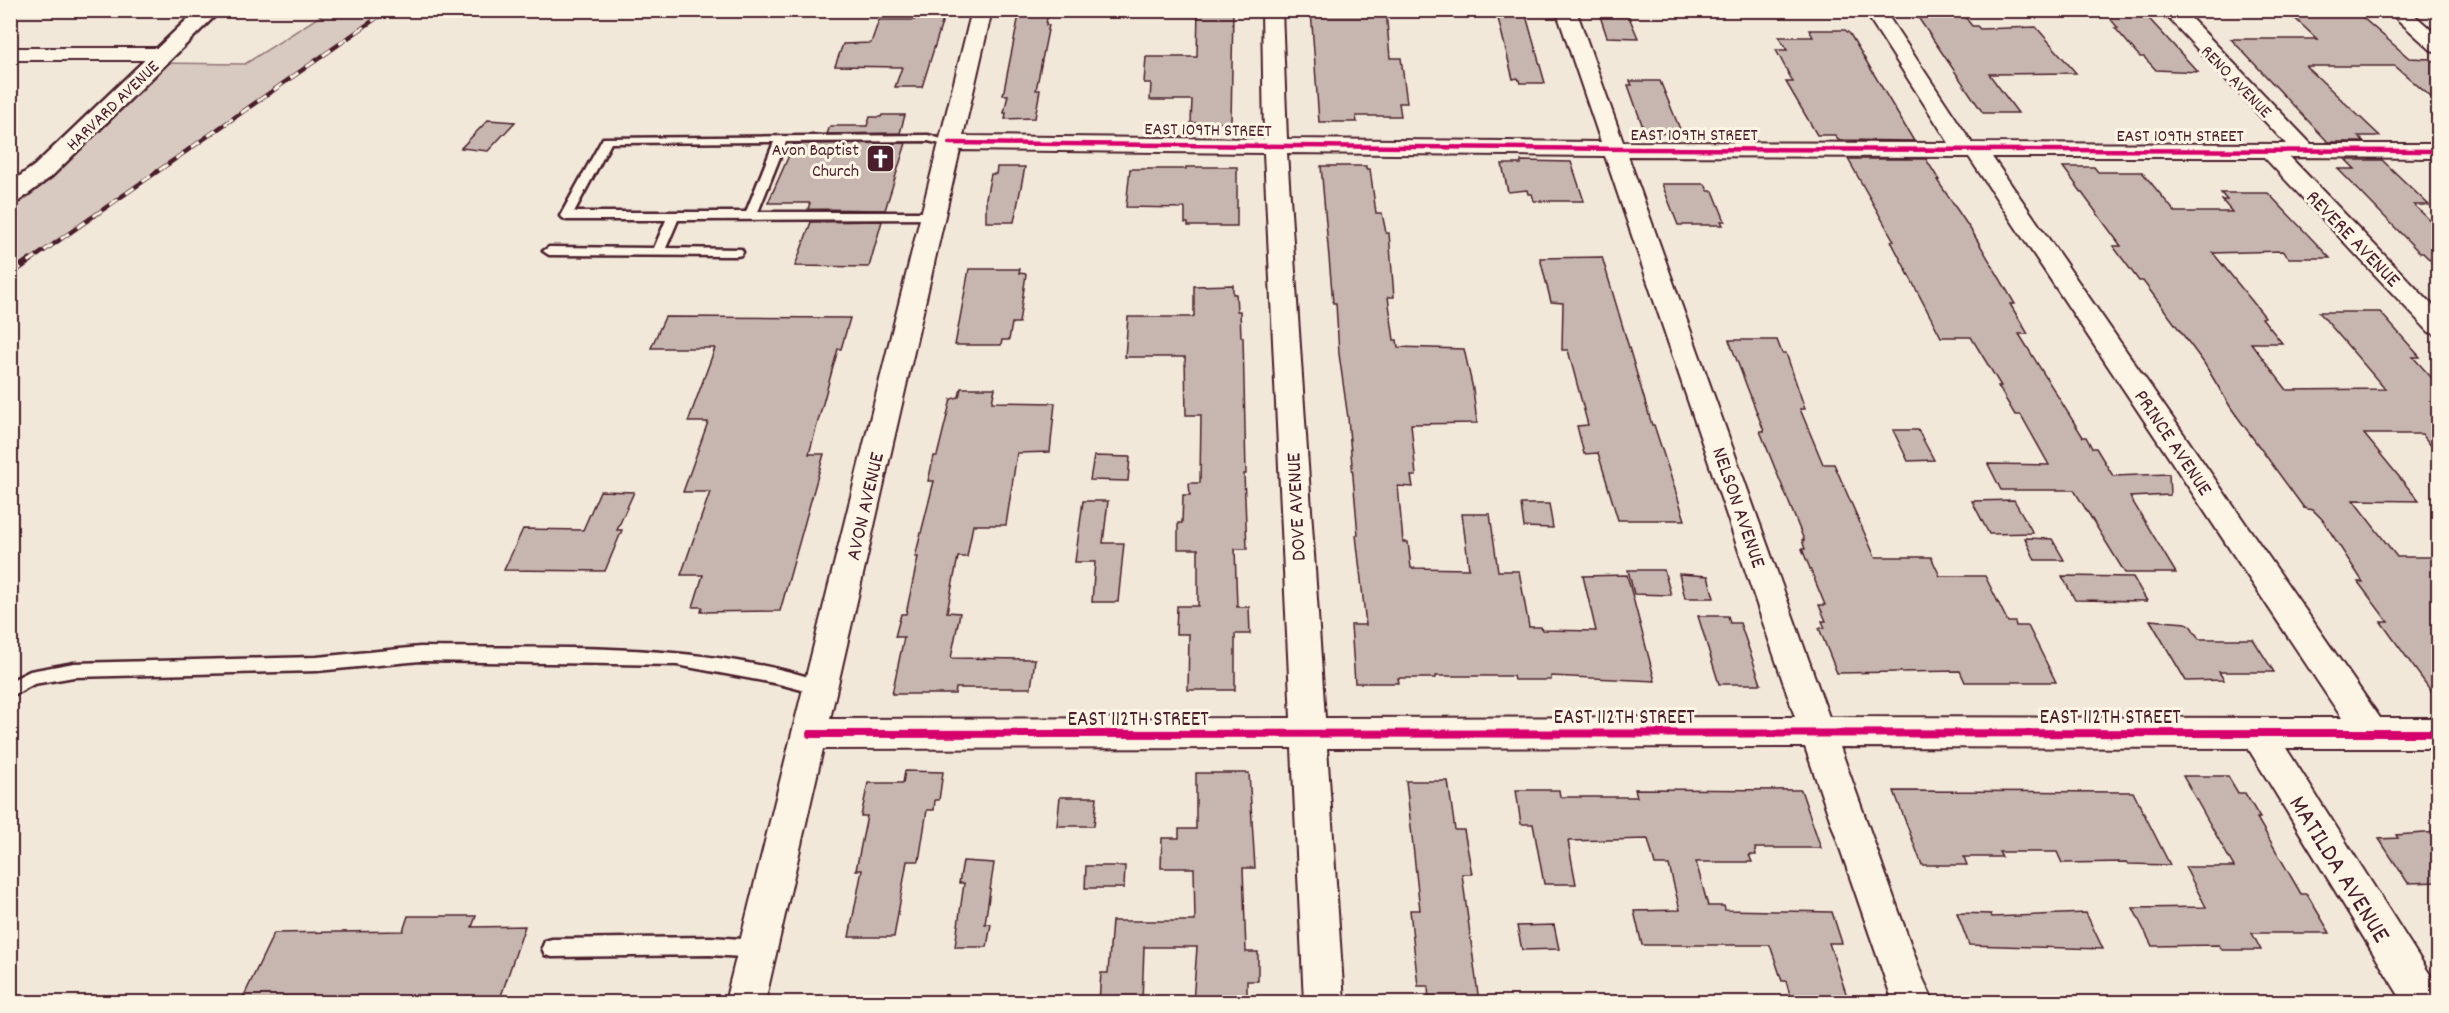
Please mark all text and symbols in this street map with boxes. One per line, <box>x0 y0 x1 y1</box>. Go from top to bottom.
street label: RENO AVENUE <box>2194 41 2276 125</box>
street label: HARVARD AVENUE <box>62 56 166 158</box>
street label: EAST 109TH STREET <box>1144 118 1272 145</box>
street label: EAST 109TH STREET <box>1630 124 1758 149</box>
street label: EAST 109TH STREET <box>2116 125 2244 150</box>
place label: Avon Baptist Church <box>772 139 859 185</box>
church icon: Avon Baptist Church <box>864 143 896 175</box>
street label: REVERE AVENUE <box>2298 185 2406 296</box>
street label: PRINCE AVENUE <box>2125 385 2218 503</box>
street label: NELSON AVENUE <box>1702 443 1772 573</box>
street label: AVON AVENUE <box>840 449 894 564</box>
street label: DOVE AVENUE <box>1280 451 1316 562</box>
street label: EAST 112TH STREET <box>1553 704 1695 734</box>
street label: EAST 112TH STREET <box>2039 704 2181 734</box>
street label: EAST 112TH STREET <box>1067 706 1209 736</box>
street label: MATILDA AVENUE <box>2278 789 2398 951</box>

